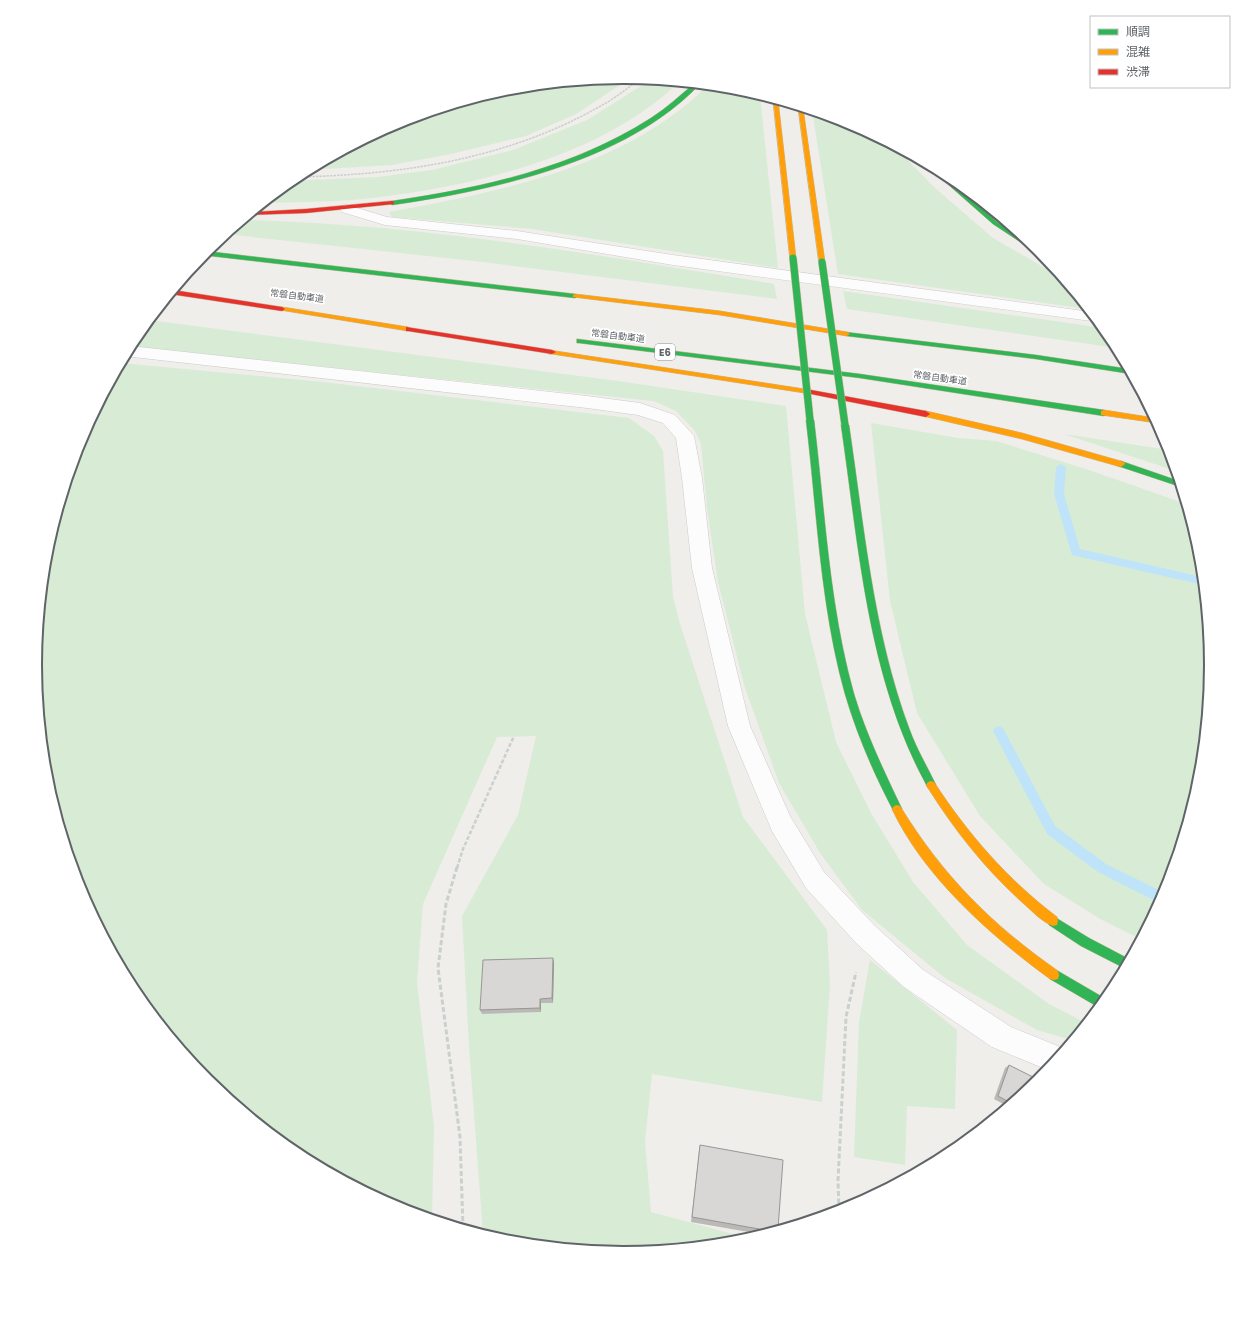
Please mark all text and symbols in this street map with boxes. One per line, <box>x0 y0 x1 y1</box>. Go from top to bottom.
legend <box>1090 16 1230 88</box>
text: 順調 <box>1126 23 1150 40</box>
text: 混雑 <box>1126 43 1150 60</box>
text: 渋滞 <box>1126 63 1150 80</box>
street label: 常磐自動車道 <box>269 287 325 305</box>
street label: 常磐自動車道 <box>590 327 646 345</box>
road number: E6 <box>655 344 675 360</box>
street label: 常磐自動車道 <box>912 368 968 388</box>

